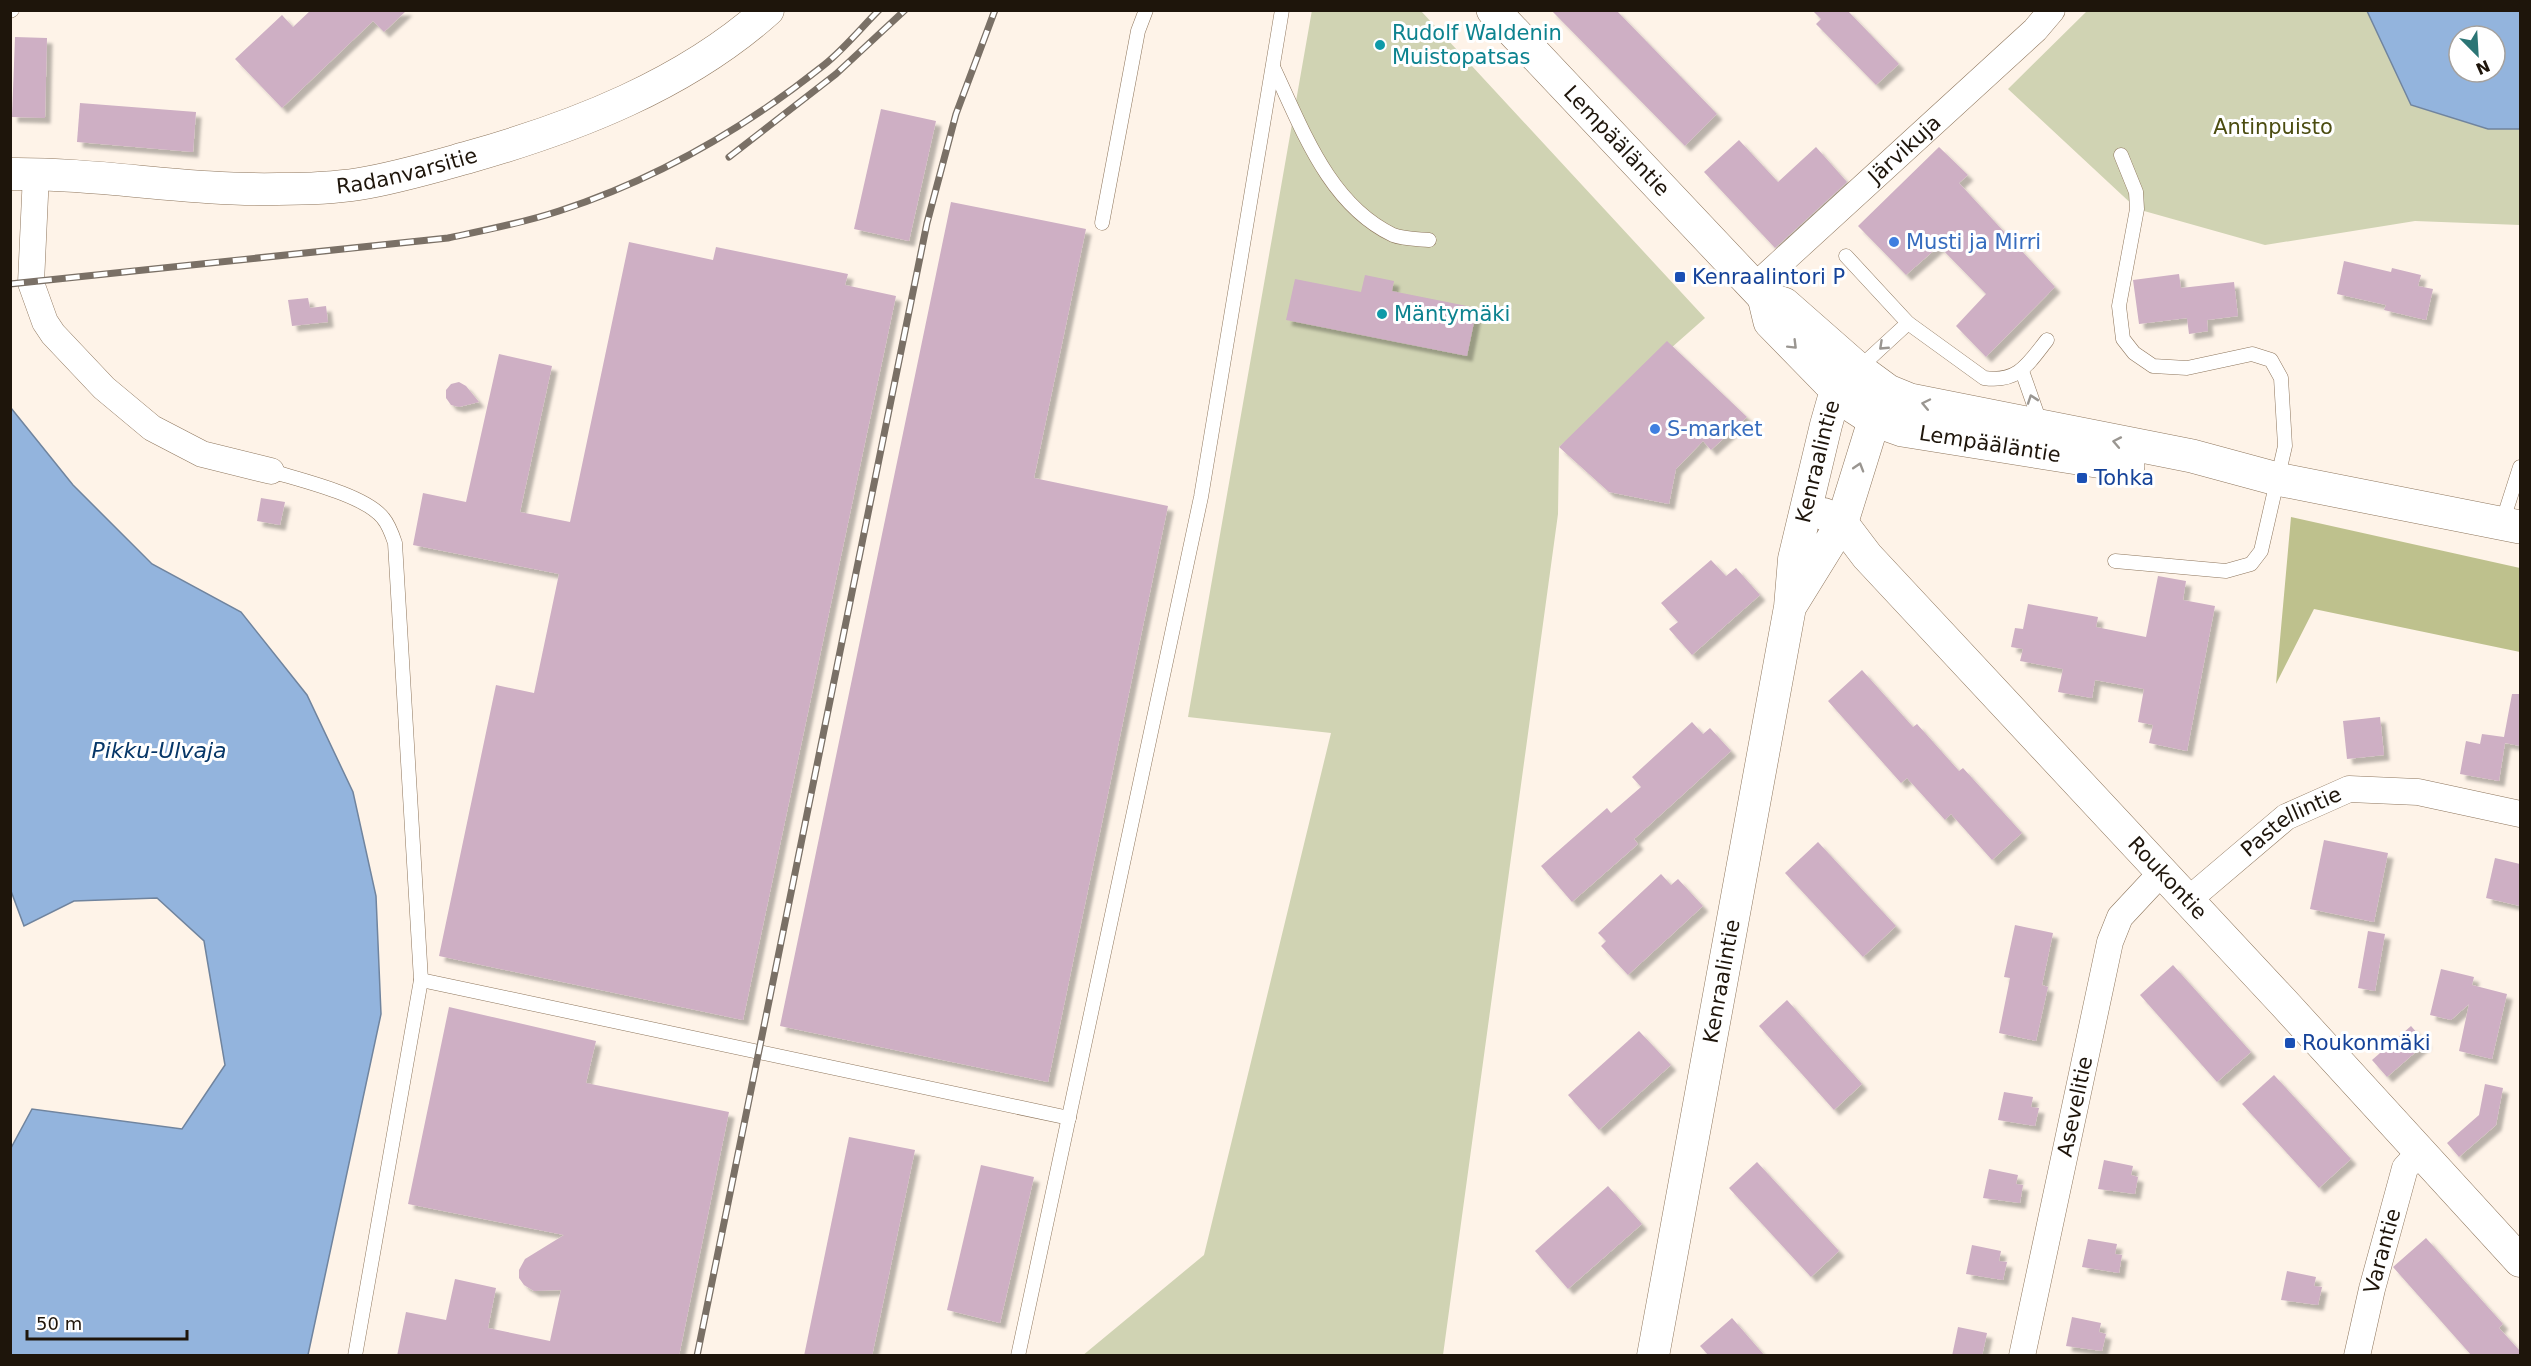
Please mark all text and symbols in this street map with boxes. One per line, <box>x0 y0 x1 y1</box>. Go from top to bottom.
place label: Rudolf Waldenin Muistopatsas <box>1392 21 1562 69</box>
north arrow <box>2447 24 2507 84</box>
marker: Rudolf Waldenin Muistopatsas <box>1373 38 1387 52</box>
text: N <box>2473 56 2493 79</box>
street label: Lempääläntie <box>1559 81 1674 201</box>
street label: Järvikuja <box>1862 110 1946 190</box>
park label: Antinpuisto <box>2213 115 2333 139</box>
street label: Radanvarsitie <box>335 143 480 199</box>
place label: Musti ja Mirri <box>1906 230 2041 254</box>
marker: Musti ja Mirri <box>1887 235 1901 249</box>
place label: Kenraalintori P <box>1692 265 1845 289</box>
marker: Kenraalintori P <box>1673 270 1687 284</box>
place label: Mäntymäki <box>1394 302 1510 326</box>
marker: Mäntymäki <box>1375 307 1389 321</box>
one-way arrow <box>1786 338 1797 349</box>
one-way arrow <box>1879 339 1889 350</box>
one-way arrow <box>2026 394 2039 405</box>
street label: Kenraalintie <box>1791 397 1844 525</box>
one-way arrow <box>1921 398 1931 411</box>
place label: S-market <box>1667 417 1762 441</box>
street label: Lempääläntie <box>1918 421 2062 467</box>
marker: S-market <box>1648 422 1662 436</box>
one-way arrow <box>2113 436 2123 449</box>
one-way arrow <box>1852 462 1864 473</box>
place label: Tohka <box>2093 466 2154 490</box>
marker: Tohka <box>2075 471 2089 485</box>
water label: Pikku-Ulvaja <box>91 738 227 763</box>
street label: Pastellintie <box>2236 782 2345 862</box>
street label: Roukontie <box>2123 832 2212 924</box>
street label: Kenraalintie <box>1698 917 1745 1045</box>
place label: Roukonmäki <box>2302 1031 2431 1055</box>
marker: Roukonmäki <box>2283 1036 2297 1050</box>
street label: Asevelitie <box>2053 1054 2097 1159</box>
street label: Varantie <box>2359 1206 2405 1296</box>
scale bar <box>27 1303 188 1341</box>
text: 50 m <box>36 1313 82 1334</box>

